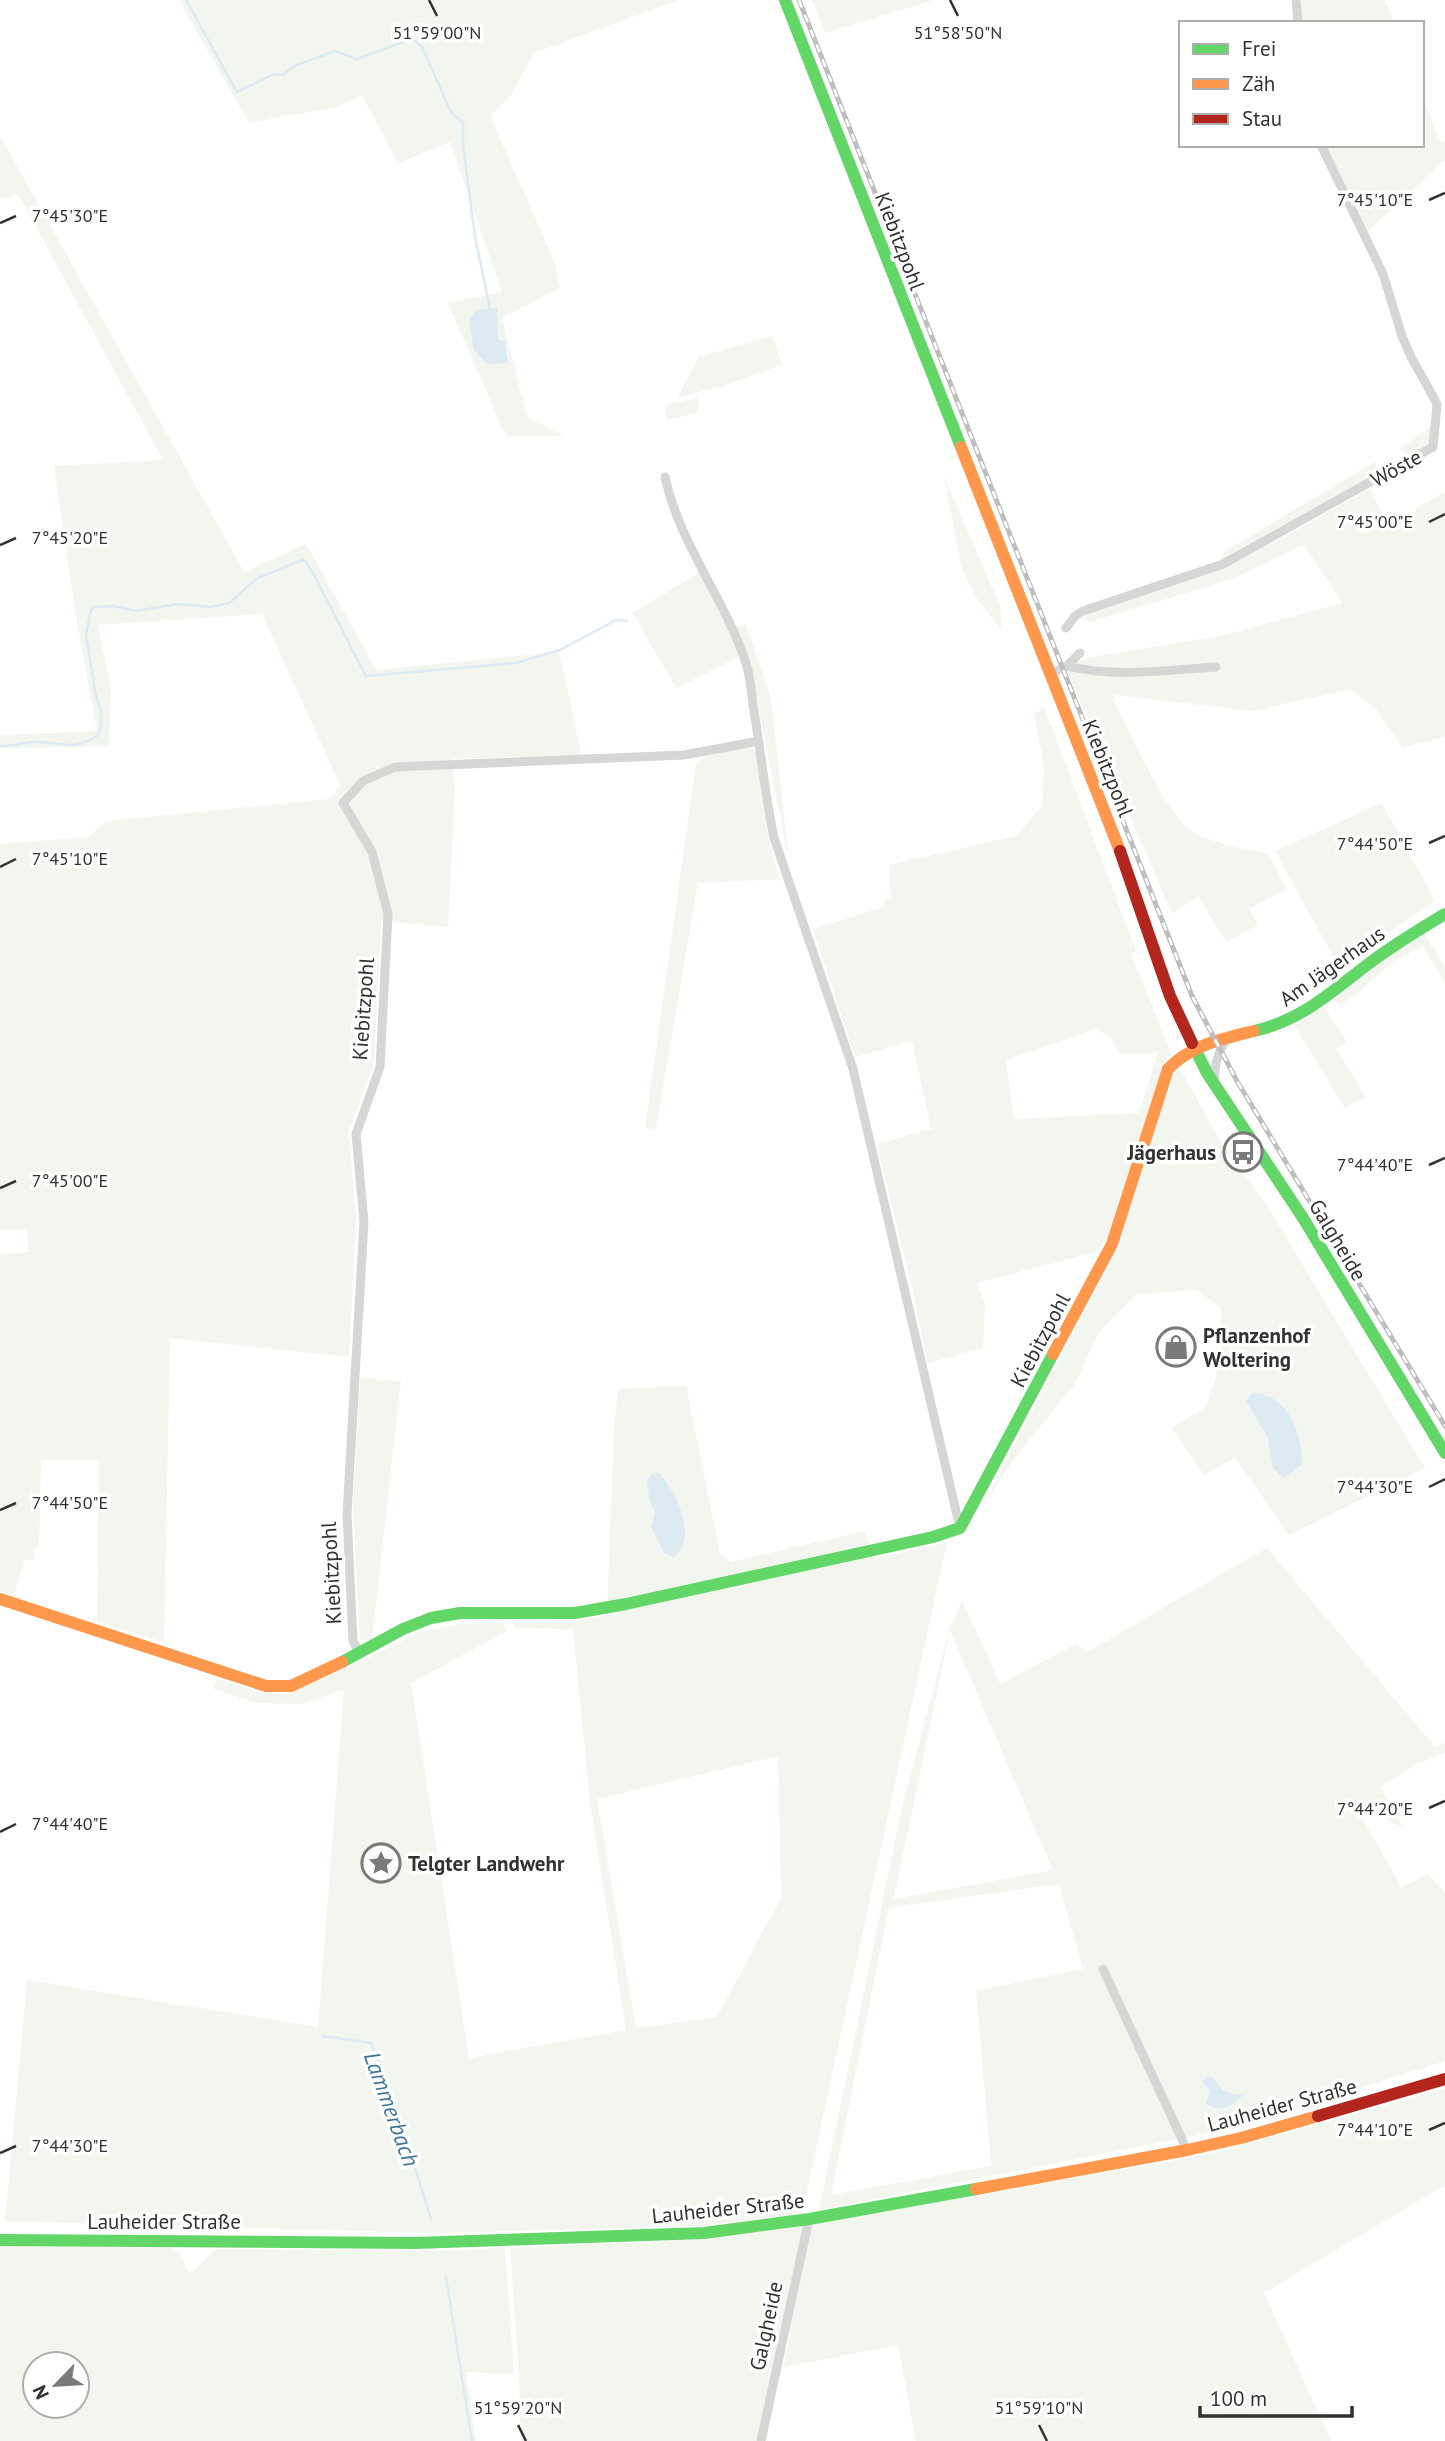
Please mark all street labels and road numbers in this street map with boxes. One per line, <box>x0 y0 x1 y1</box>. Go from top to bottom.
street label: Kiebitzpohl <box>869 188 931 294</box>
street label: Wöste <box>1366 443 1426 493</box>
street label: Kiebitzpohl <box>1076 715 1140 821</box>
street label: Am Jägerhaus <box>1274 920 1390 1012</box>
street label: Kiebitzpohl <box>346 957 380 1061</box>
street label: Galgheide <box>1303 1194 1373 1286</box>
street label: Kiebitzpohl <box>1004 1288 1076 1392</box>
street label: Kiebitzpohl <box>315 1521 347 1625</box>
street label: Lauheider Straße <box>1204 2072 1360 2138</box>
street label: Lauheider Straße <box>650 2187 806 2229</box>
street label: Lauheider Straße <box>87 2208 241 2235</box>
street label: Galgheide <box>743 2279 789 2373</box>

